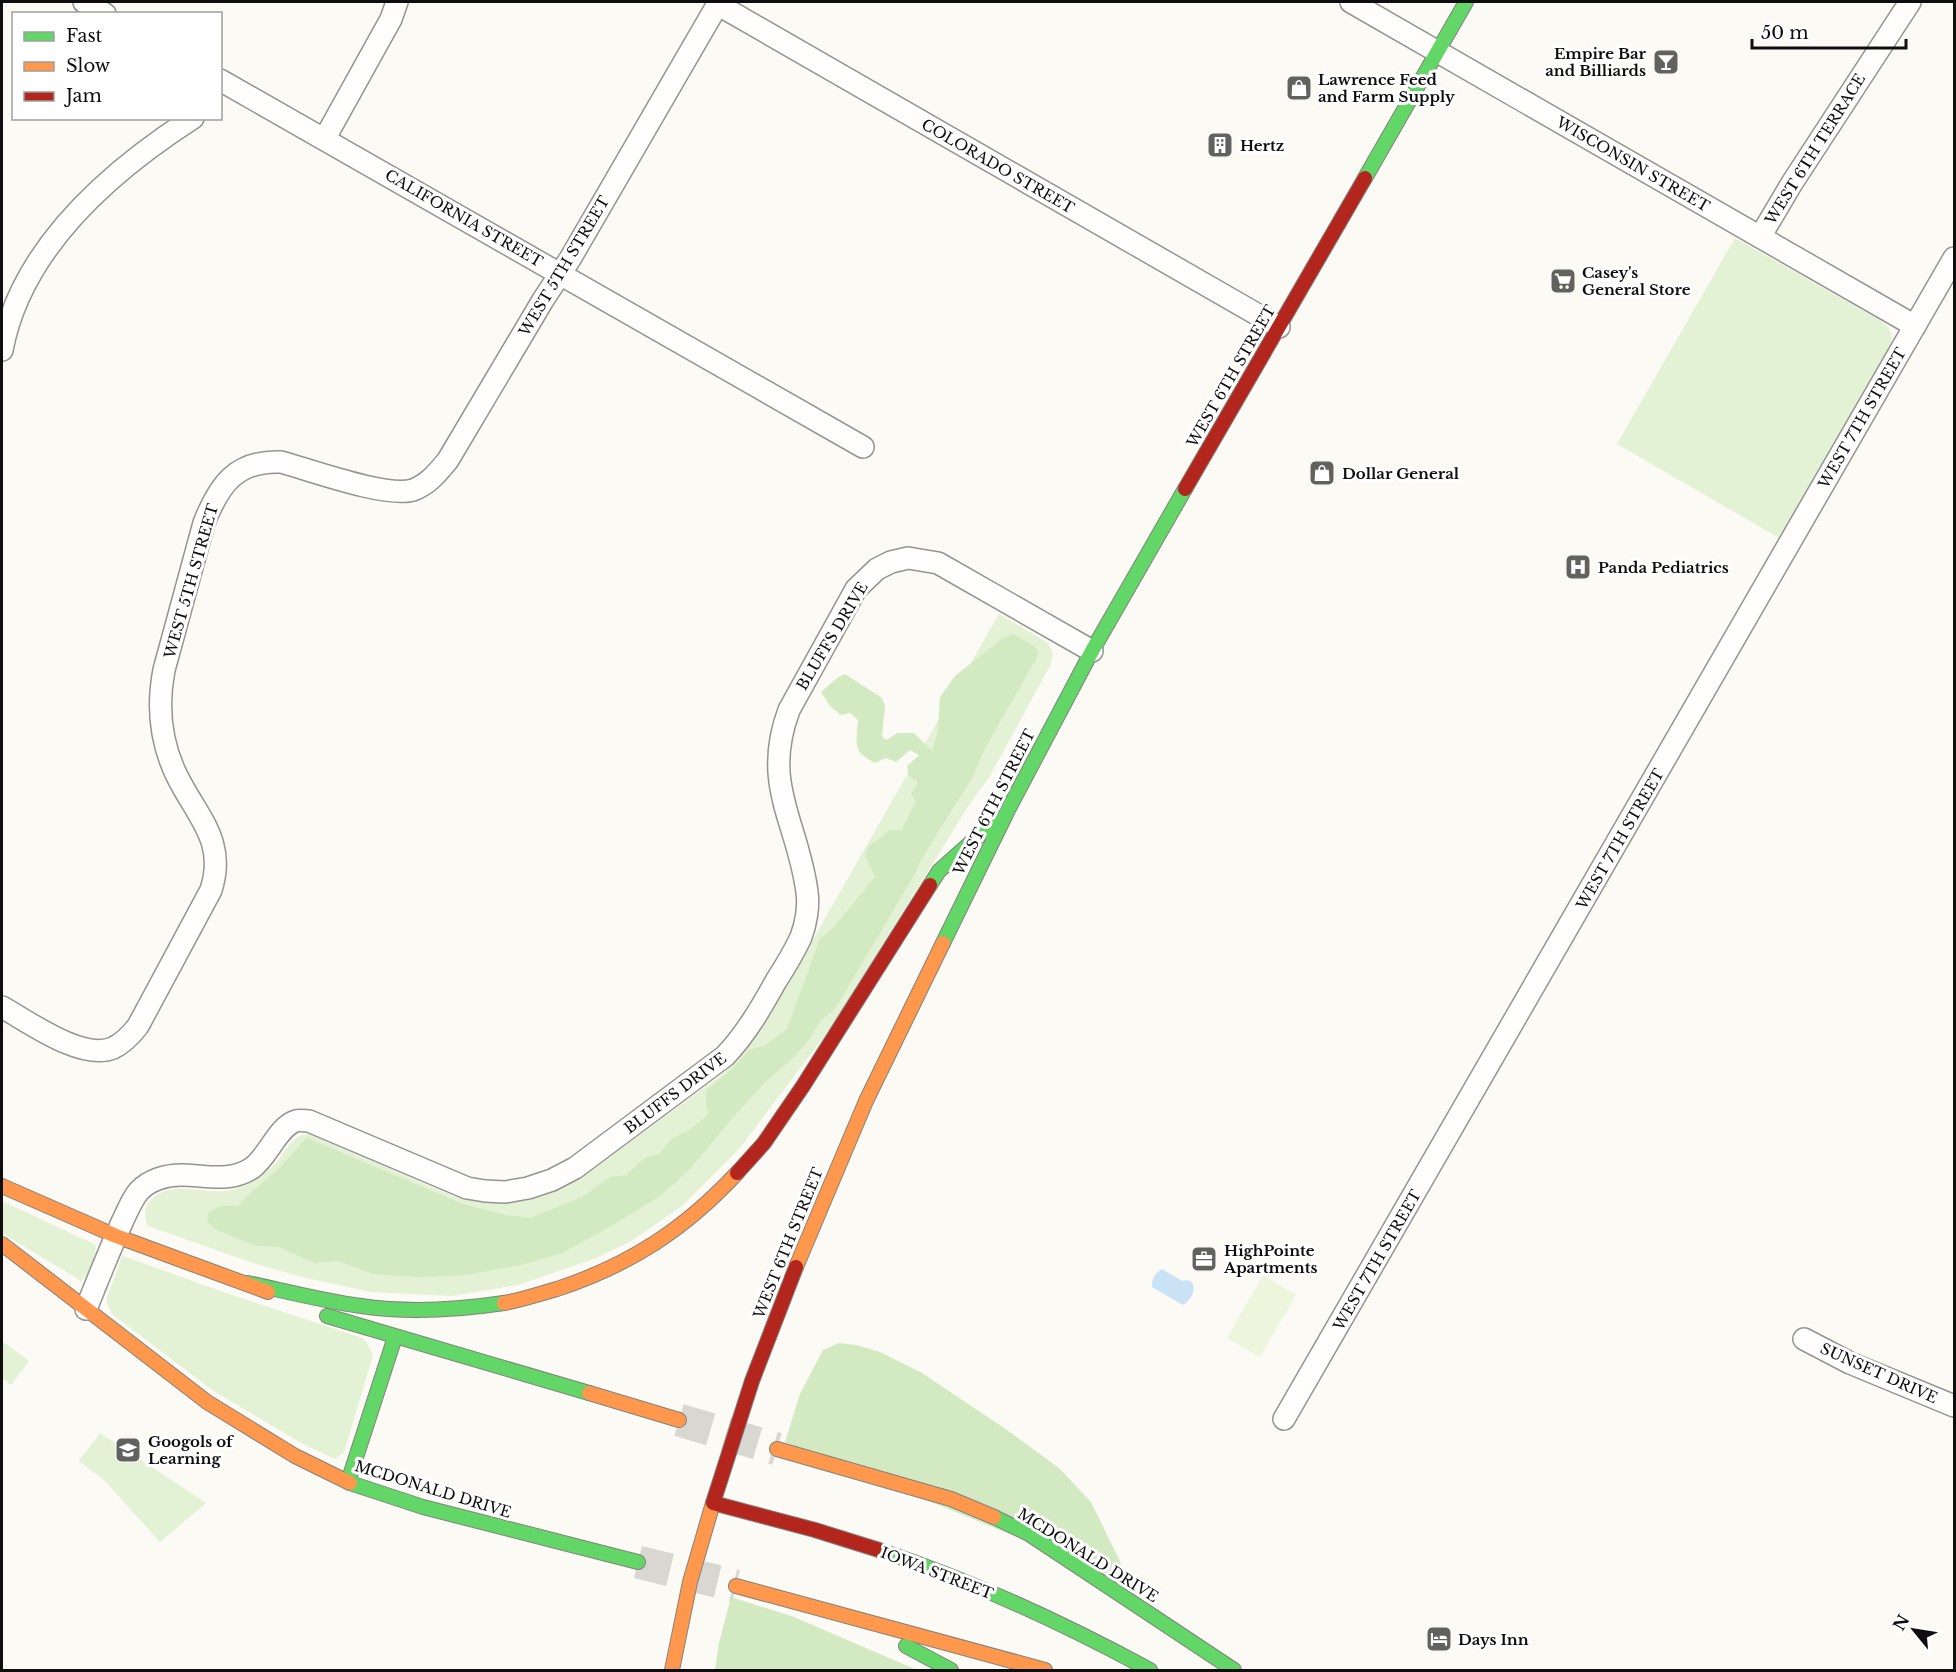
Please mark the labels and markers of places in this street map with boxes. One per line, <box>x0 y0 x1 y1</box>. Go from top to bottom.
place label: Empire Bar and Billiards <box>1545 44 1647 80</box>
bar icon: Empire Bar and Billiards <box>1651 47 1681 77</box>
place label: Lawrence Feed and Farm Supply <box>1318 70 1455 106</box>
shop icon: Lawrence Feed and Farm Supply <box>1284 73 1314 103</box>
building icon: Hertz <box>1205 130 1235 160</box>
place label: Hertz <box>1240 136 1284 155</box>
place label: Casey's General Store <box>1582 263 1691 299</box>
supermarket icon: Casey's General Store <box>1548 266 1578 296</box>
shop icon: Dollar General <box>1307 458 1337 488</box>
place label: Dollar General <box>1342 464 1460 483</box>
hospital icon: Panda Pediatrics <box>1563 552 1593 582</box>
place label: Panda Pediatrics <box>1598 558 1729 577</box>
place label: HighPointe Apartments <box>1223 1241 1317 1277</box>
office icon: HighPointe Apartments <box>1189 1244 1219 1274</box>
place label: Googols of Learning <box>148 1432 235 1468</box>
school or university icon: Googols of Learning <box>113 1435 143 1465</box>
hotel icon: Days Inn <box>1424 1624 1454 1654</box>
place label: Days Inn <box>1458 1630 1529 1649</box>

